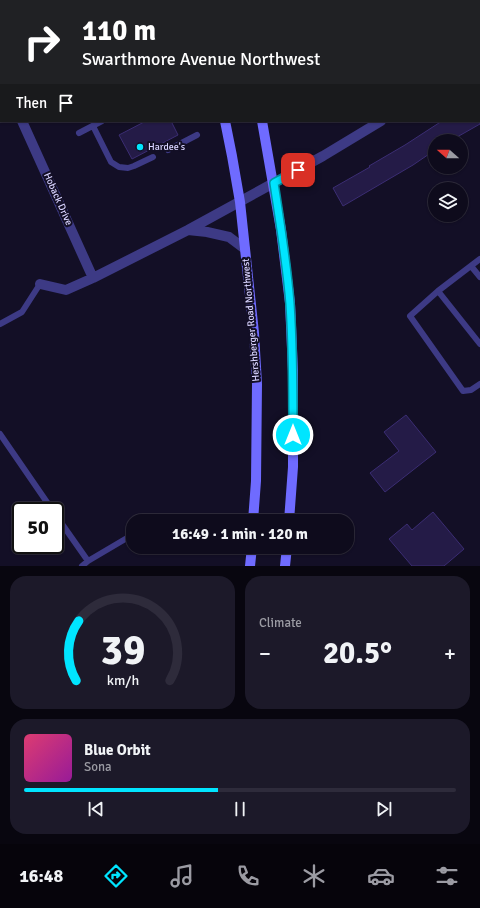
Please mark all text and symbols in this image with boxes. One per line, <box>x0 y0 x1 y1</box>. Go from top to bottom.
text: 110 m <box>82 14 156 48</box>
icon: right <box>16 16 68 68</box>
text: Swarthmore Avenue Northwest <box>82 48 320 70</box>
icon: arrive <box>55 92 77 114</box>
text: Then <box>16 94 47 112</box>
north arrow <box>428 134 468 174</box>
map controls <box>428 134 468 222</box>
place label: Hardee's <box>148 141 186 153</box>
marker: Hardee's <box>135 142 145 152</box>
pin <box>281 153 315 187</box>
icon: arrive <box>287 159 309 181</box>
street label: Hoback Drive <box>41 171 75 227</box>
button: layers <box>428 182 468 222</box>
street label: Hershberger Road Northwest <box>240 257 262 382</box>
position arrow <box>272 414 314 456</box>
speed limit sign: 50 <box>12 502 64 554</box>
text: 16:49 · 1 min · 120 m <box>172 525 308 543</box>
text: Climate <box>259 615 302 631</box>
text: 39 <box>100 624 145 675</box>
text: 20.5° <box>323 635 392 672</box>
text: − <box>259 640 271 667</box>
text: + <box>444 640 456 667</box>
text: km/h <box>106 671 139 688</box>
text: Blue Orbit <box>84 741 151 759</box>
text: Sona <box>84 759 112 775</box>
icon: previous <box>85 798 107 820</box>
icon: pause <box>229 798 251 820</box>
icon: next <box>373 798 395 820</box>
icon: directions <box>102 862 130 890</box>
icon: music <box>168 862 196 890</box>
icon: phone <box>234 862 262 890</box>
icon: climate <box>300 862 328 890</box>
icon: car <box>367 862 395 890</box>
icon: filters <box>433 862 461 890</box>
text: 16:48 <box>19 865 63 887</box>

